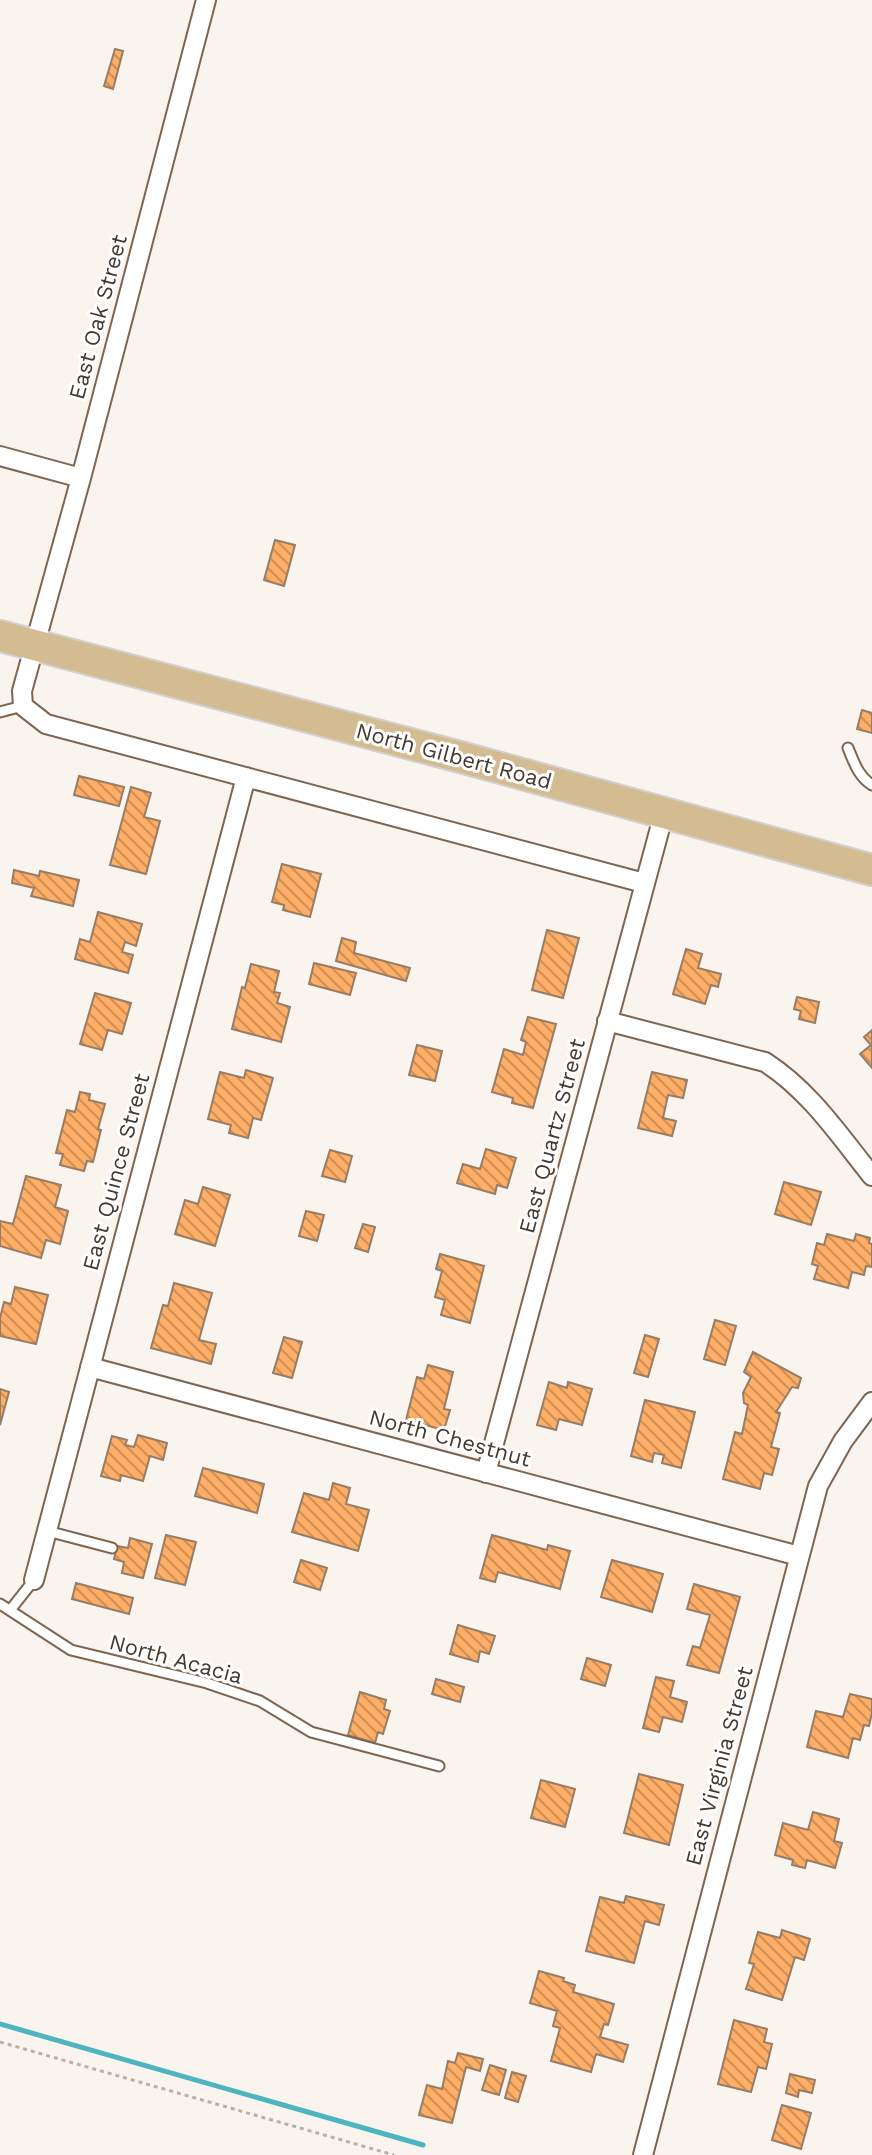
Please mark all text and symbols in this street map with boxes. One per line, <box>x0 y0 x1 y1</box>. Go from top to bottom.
street label: East Oak Street <box>64 232 132 402</box>
street label: North Gilbert Road <box>353 718 555 794</box>
street label: East Quartz Street <box>514 1036 590 1236</box>
street label: East Quince Street <box>78 1071 154 1273</box>
street label: North Chestnut <box>366 1404 534 1472</box>
street label: North Acacia <box>107 1629 245 1689</box>
street label: East Virginia Street <box>680 1664 758 1868</box>

